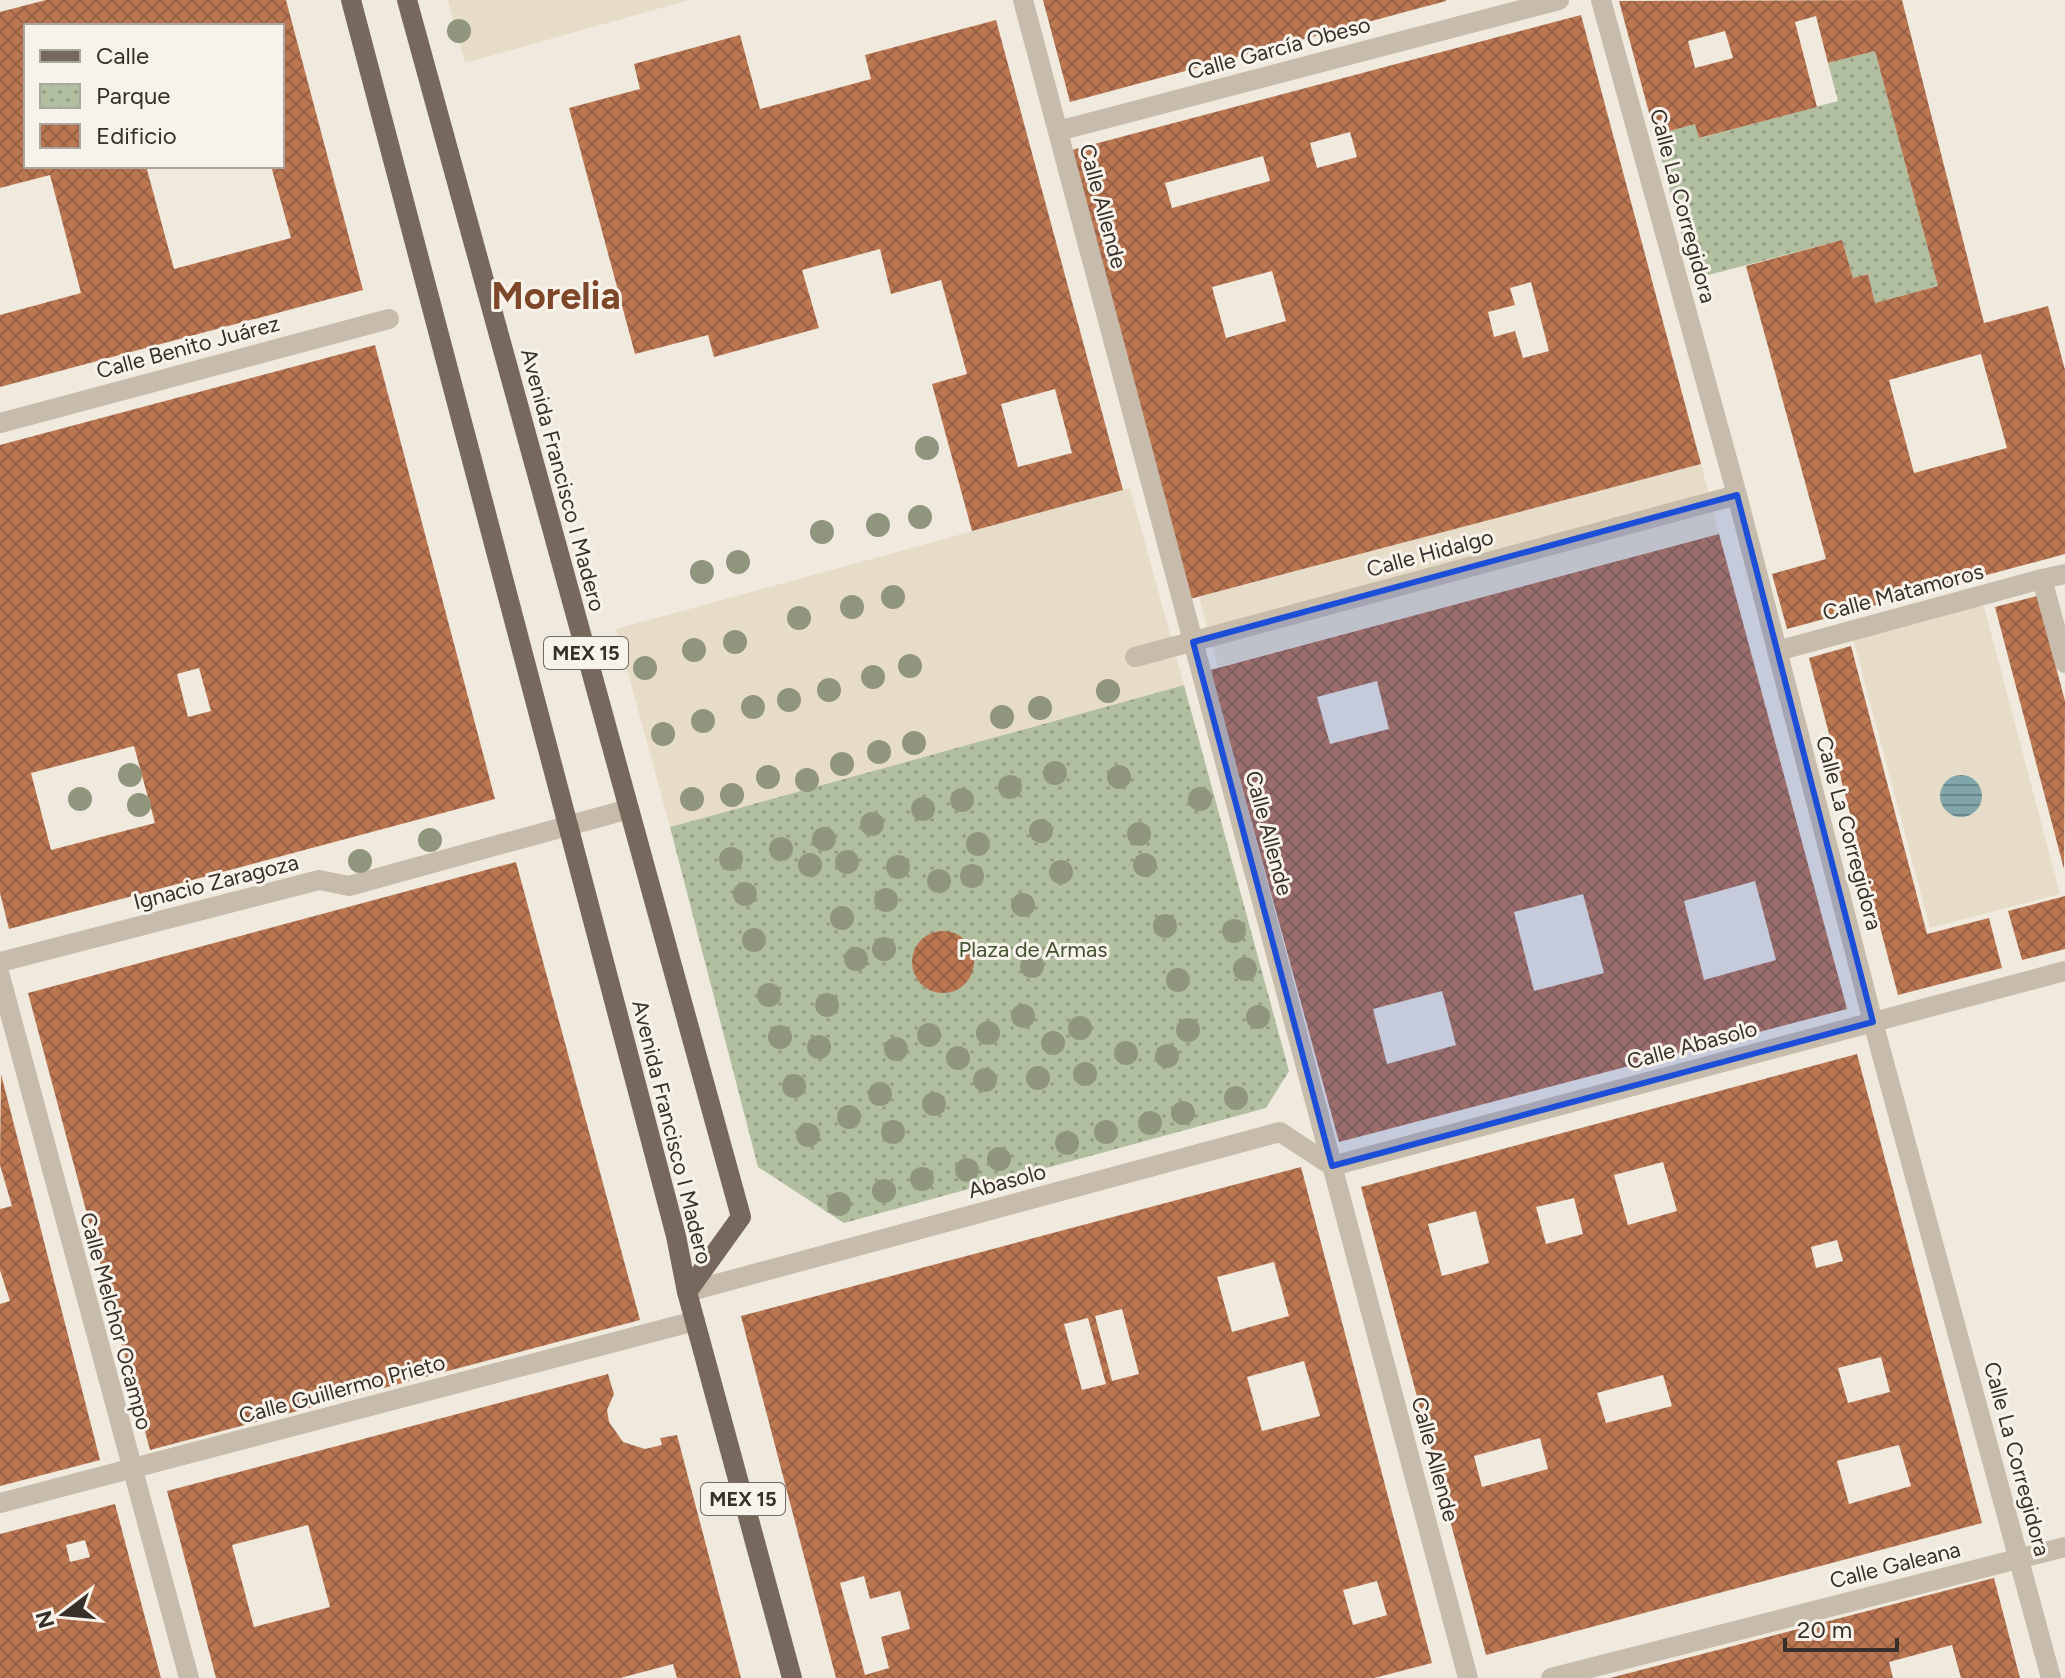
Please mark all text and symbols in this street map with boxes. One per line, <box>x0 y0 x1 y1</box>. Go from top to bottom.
street label: Calle García Obeso <box>1185 11 1373 85</box>
legend <box>24 24 284 168</box>
text: Calle <box>96 41 149 70</box>
text: Parque <box>96 81 170 110</box>
street label: Calle La Corregidora <box>1644 106 1722 306</box>
text: Edificio <box>96 121 177 150</box>
street label: Calle Allende <box>1073 141 1133 271</box>
district label: Morelia <box>491 273 621 319</box>
street label: Calle Benito Juárez <box>93 310 283 384</box>
street label: Avenida Francisco I Madero <box>515 346 611 614</box>
street label: Calle Hidalgo <box>1363 523 1497 583</box>
street label: Calle Matamoros <box>1820 558 1986 626</box>
road number: MEX 15 <box>544 637 628 669</box>
street label: Calle La Corregidora <box>1810 733 1888 933</box>
street label: Calle Allende <box>1239 768 1299 898</box>
street label: Ignacio Zaragoza <box>131 848 301 916</box>
park label: Plaza de Armas <box>958 936 1108 963</box>
street label: Avenida Francisco I Madero <box>626 997 718 1267</box>
street label: Calle Abasolo <box>1624 1015 1760 1075</box>
street label: Abasolo <box>965 1158 1049 1204</box>
street label: Calle Melchor Ocampo <box>74 1209 158 1433</box>
street label: Calle Guillermo Prieto <box>236 1348 448 1430</box>
street label: Calle La Corregidora <box>1978 1359 2056 1559</box>
street label: Calle Allende <box>1405 1394 1465 1524</box>
road number: MEX 15 <box>701 1483 785 1515</box>
street label: Calle Galeana <box>1827 1536 1963 1594</box>
north arrow <box>24 1574 104 1654</box>
scale bar <box>1785 1602 1897 1652</box>
text: N <box>30 1607 61 1631</box>
text: 20 m <box>1797 1615 1852 1644</box>

